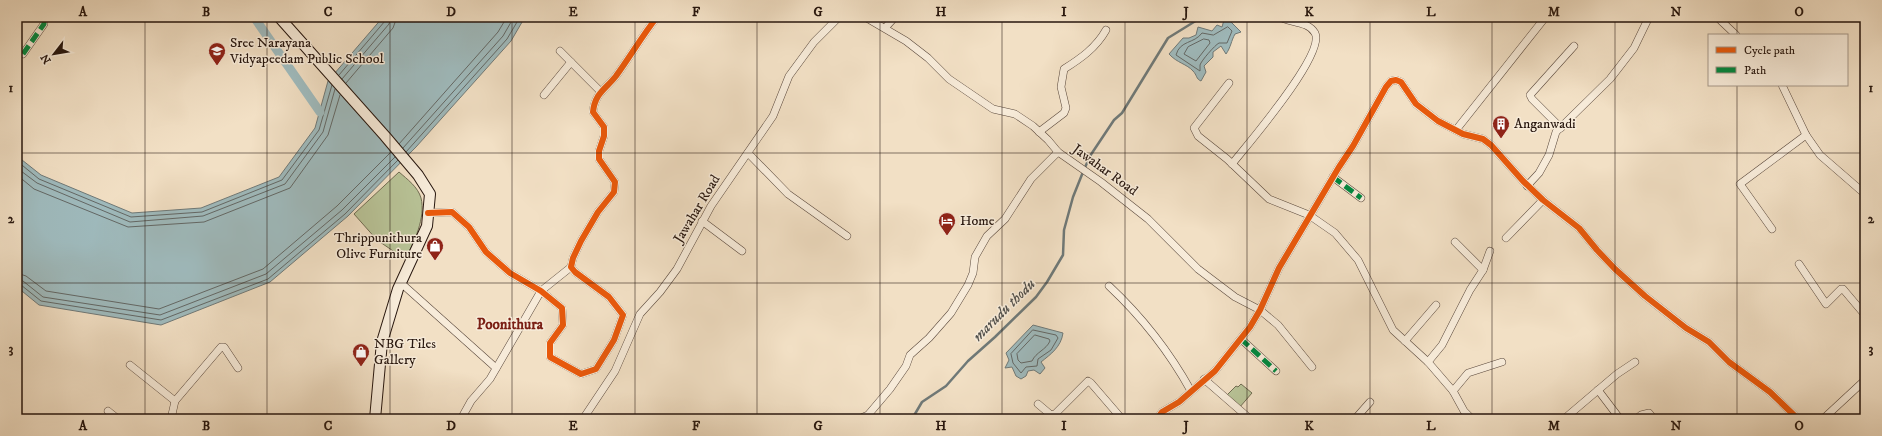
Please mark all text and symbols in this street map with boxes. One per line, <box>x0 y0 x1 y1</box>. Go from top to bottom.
text: A <box>78 4 88 20</box>
text: B <box>202 4 210 20</box>
text: C <box>324 4 333 20</box>
text: D <box>446 4 456 20</box>
text: E <box>568 4 578 20</box>
text: F <box>692 4 701 20</box>
text: G <box>813 4 823 20</box>
text: H <box>936 4 947 20</box>
text: I <box>1061 4 1067 20</box>
text: J <box>1181 4 1189 21</box>
text: K <box>1304 4 1314 20</box>
text: L <box>1426 4 1436 20</box>
text: M <box>1548 4 1560 20</box>
text: N <box>1671 4 1682 20</box>
text: O <box>1794 4 1804 20</box>
north arrow <box>34 34 74 74</box>
place label: Sree Narayana Vidyapeedam Public School <box>229 34 384 68</box>
legend <box>1708 34 1848 86</box>
school or university icon: Sree Narayana Vidyapeedam Public School <box>207 41 227 66</box>
text: Cycle path <box>1744 43 1796 58</box>
text: N <box>38 51 55 66</box>
text: Path <box>1744 63 1767 78</box>
text: 1 <box>9 80 14 96</box>
text: 1 <box>1869 80 1874 96</box>
building icon: Anganwadi <box>1491 114 1511 139</box>
place label: Anganwadi <box>1514 115 1576 133</box>
street label: Jawahar Road <box>1067 139 1141 200</box>
street label: Jawahar Road <box>669 172 724 248</box>
text: 2 <box>8 211 15 227</box>
hotel icon: Home <box>937 211 957 236</box>
text: 2 <box>1868 211 1875 227</box>
place label: Home <box>960 212 995 230</box>
place label: Thrippunithura Olive Furniture <box>334 229 422 263</box>
shop icon: Thrippunithura Olive Furniture <box>425 236 445 261</box>
water label: marudu thodu <box>969 274 1040 345</box>
district label: Poonithura <box>477 315 544 334</box>
place label: NBG Tiles Gallery <box>374 335 436 369</box>
text: 3 <box>9 341 14 357</box>
text: 3 <box>1869 341 1874 357</box>
shop icon: NBG Tiles Gallery <box>351 342 371 367</box>
text: A <box>78 418 88 434</box>
text: B <box>202 418 210 434</box>
text: C <box>324 418 333 434</box>
text: D <box>446 418 456 434</box>
text: E <box>568 418 578 434</box>
text: F <box>692 418 701 434</box>
text: G <box>813 418 823 434</box>
text: H <box>936 418 947 434</box>
text: I <box>1061 418 1067 434</box>
text: J <box>1181 418 1189 435</box>
text: K <box>1304 418 1314 434</box>
text: L <box>1426 418 1436 434</box>
text: M <box>1548 418 1560 434</box>
text: N <box>1671 418 1682 434</box>
text: O <box>1794 418 1804 434</box>

